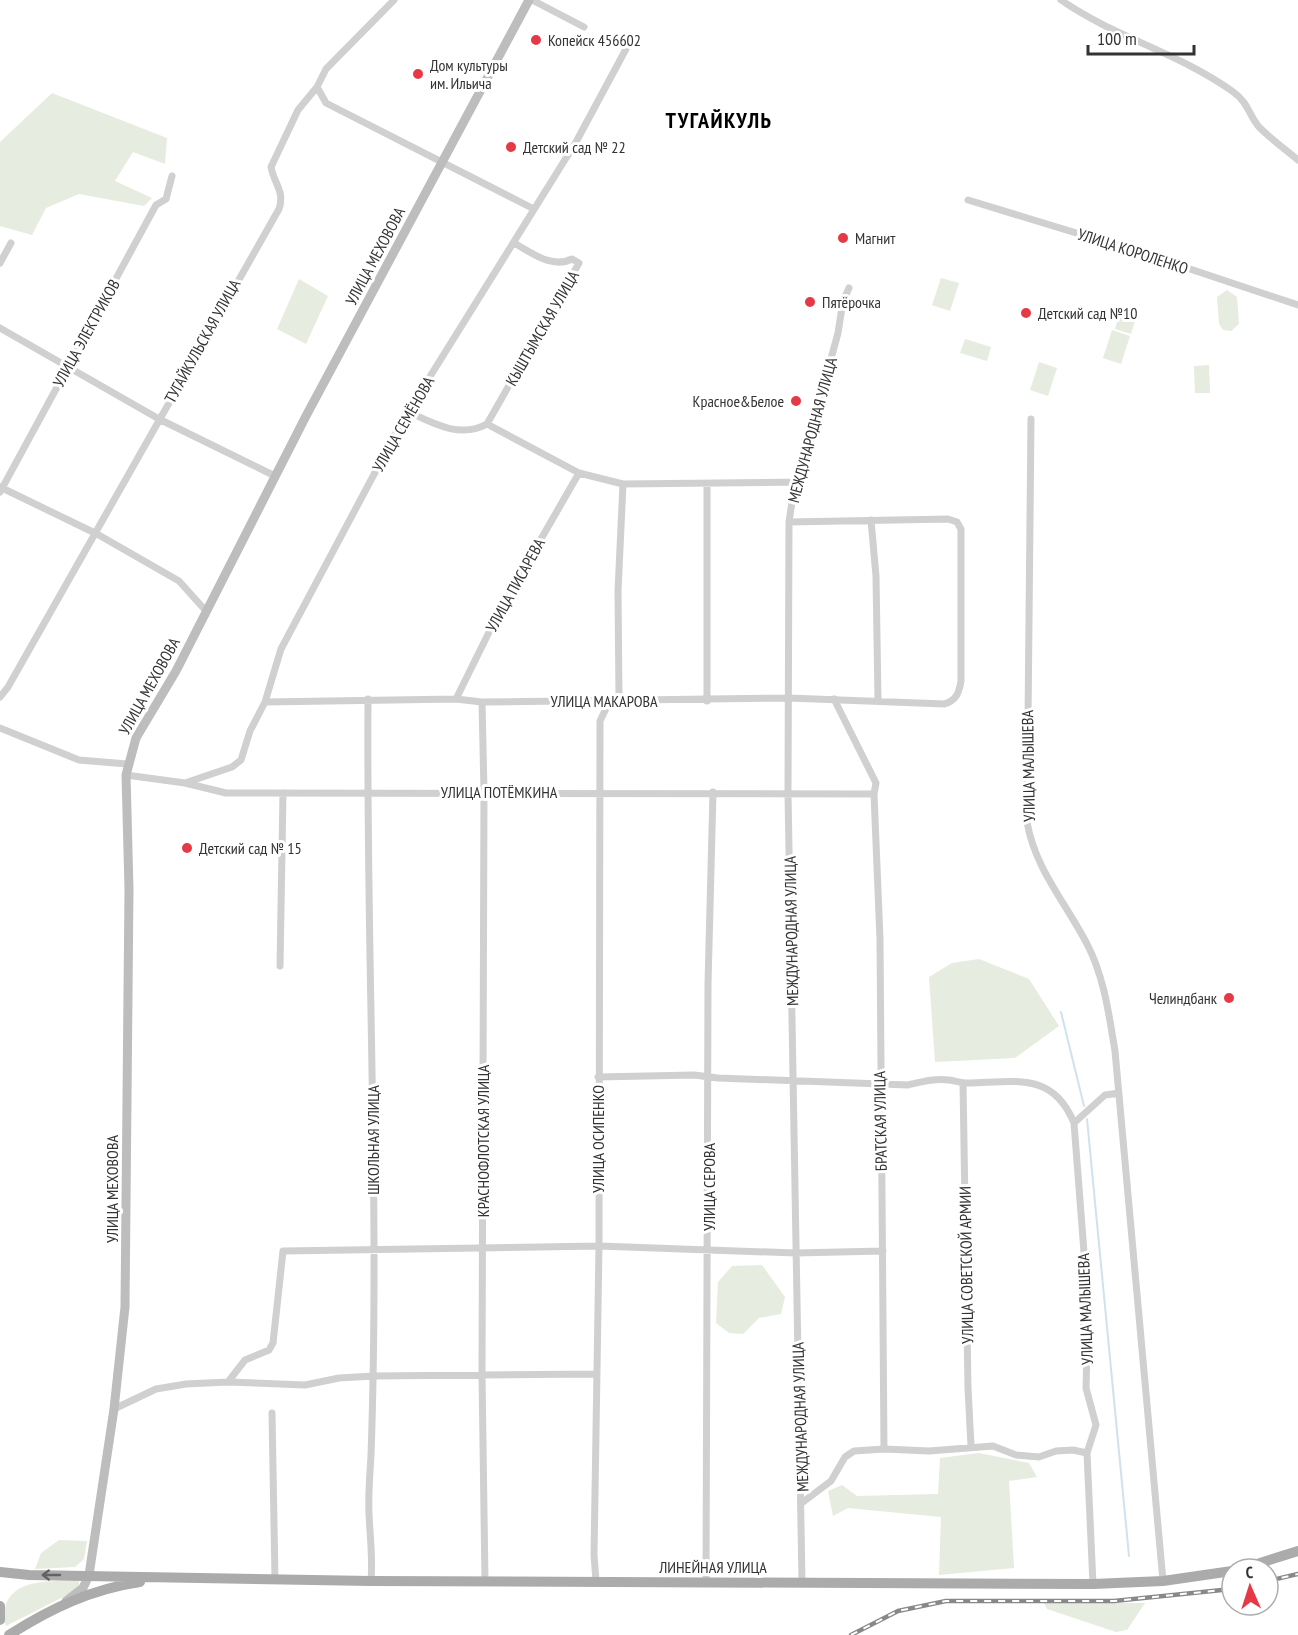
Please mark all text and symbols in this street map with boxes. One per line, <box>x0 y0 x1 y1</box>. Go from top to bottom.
scale bar <box>1088 18 1194 56</box>
text: 100 m <box>1097 27 1137 50</box>
place label: Копейск 456602 <box>548 30 641 50</box>
marker: Копейск 456602 <box>529 33 543 47</box>
place label: Дом культуры им. Ильича <box>430 55 508 93</box>
marker: Дом культуры им. Ильича <box>411 67 425 81</box>
district label: ТУГАЙКУЛЬ <box>665 106 773 134</box>
place label: Детский сад № 22 <box>523 137 626 157</box>
marker: Детский сад № 22 <box>504 140 518 154</box>
street label: УЛИЦА МЕХОВОВА <box>341 203 409 308</box>
street label: УЛИЦА КОРОЛЕНКО <box>1075 224 1191 278</box>
place label: Магнит <box>855 228 896 248</box>
marker: Магнит <box>836 231 850 245</box>
street label: КЫШТЫМСКАЯ УЛИЦА <box>501 266 583 389</box>
street label: ТУГАЙКУЛЬСКАЯ УЛИЦА <box>160 275 245 406</box>
street label: УЛИЦА ЭЛЕКТРИКОВ <box>48 276 124 390</box>
place label: Пятёрочка <box>822 292 881 312</box>
marker: Пятёрочка <box>803 295 817 309</box>
place label: Детский сад №10 <box>1038 303 1137 323</box>
marker: Детский сад №10 <box>1019 306 1033 320</box>
street label: МЕЖДУНАРОДНАЯ УЛИЦА <box>783 355 841 505</box>
street label: УЛИЦА СЕМЁНОВА <box>368 372 439 475</box>
place label: Красное&Белое <box>693 391 784 411</box>
marker: Красное&Белое <box>789 394 803 408</box>
street label: УЛИЦА ПИСАРЕВА <box>481 534 549 635</box>
street label: УЛИЦА МЕХОВОВА <box>114 634 184 738</box>
street label: УЛИЦА МАКАРОВА <box>550 691 658 711</box>
street label: УЛИЦА МАЛЫШЕВА <box>1017 710 1039 822</box>
street label: УЛИЦА ПОТЁМКИНА <box>441 782 558 802</box>
place label: Детский сад № 15 <box>199 838 302 858</box>
marker: Детский сад № 15 <box>180 841 194 855</box>
street label: МЕЖДУНАРОДНАЯ УЛИЦА <box>780 856 802 1006</box>
place label: Челиндбанк <box>1149 988 1218 1008</box>
marker: Челиндбанк <box>1222 991 1236 1005</box>
street label: КРАСНОФЛОТСКАЯ УЛИЦА <box>473 1064 493 1217</box>
street label: БРАТСКАЯ УЛИЦА <box>869 1070 891 1171</box>
street label: ШКОЛЬНАЯ УЛИЦА <box>363 1085 383 1195</box>
street label: УЛИЦА ОСИПЕНКО <box>588 1085 608 1193</box>
street label: УЛИЦА МЕХОВОВА <box>102 1135 122 1243</box>
street label: УЛИЦА СЕРОВА <box>699 1143 719 1231</box>
street label: УЛИЦА СОВЕТСКОЙ АРМИИ <box>955 1186 977 1344</box>
street label: УЛИЦА МАЛЫШЕВА <box>1073 1252 1097 1365</box>
street label: МЕЖДУНАРОДНАЯ УЛИЦА <box>787 1341 813 1492</box>
street label: ЛИНЕЙНАЯ УЛИЦА <box>658 1557 767 1577</box>
north arrow <box>1220 1557 1280 1617</box>
text: С <box>1245 1562 1254 1582</box>
one-way arrow <box>42 1569 62 1581</box>

